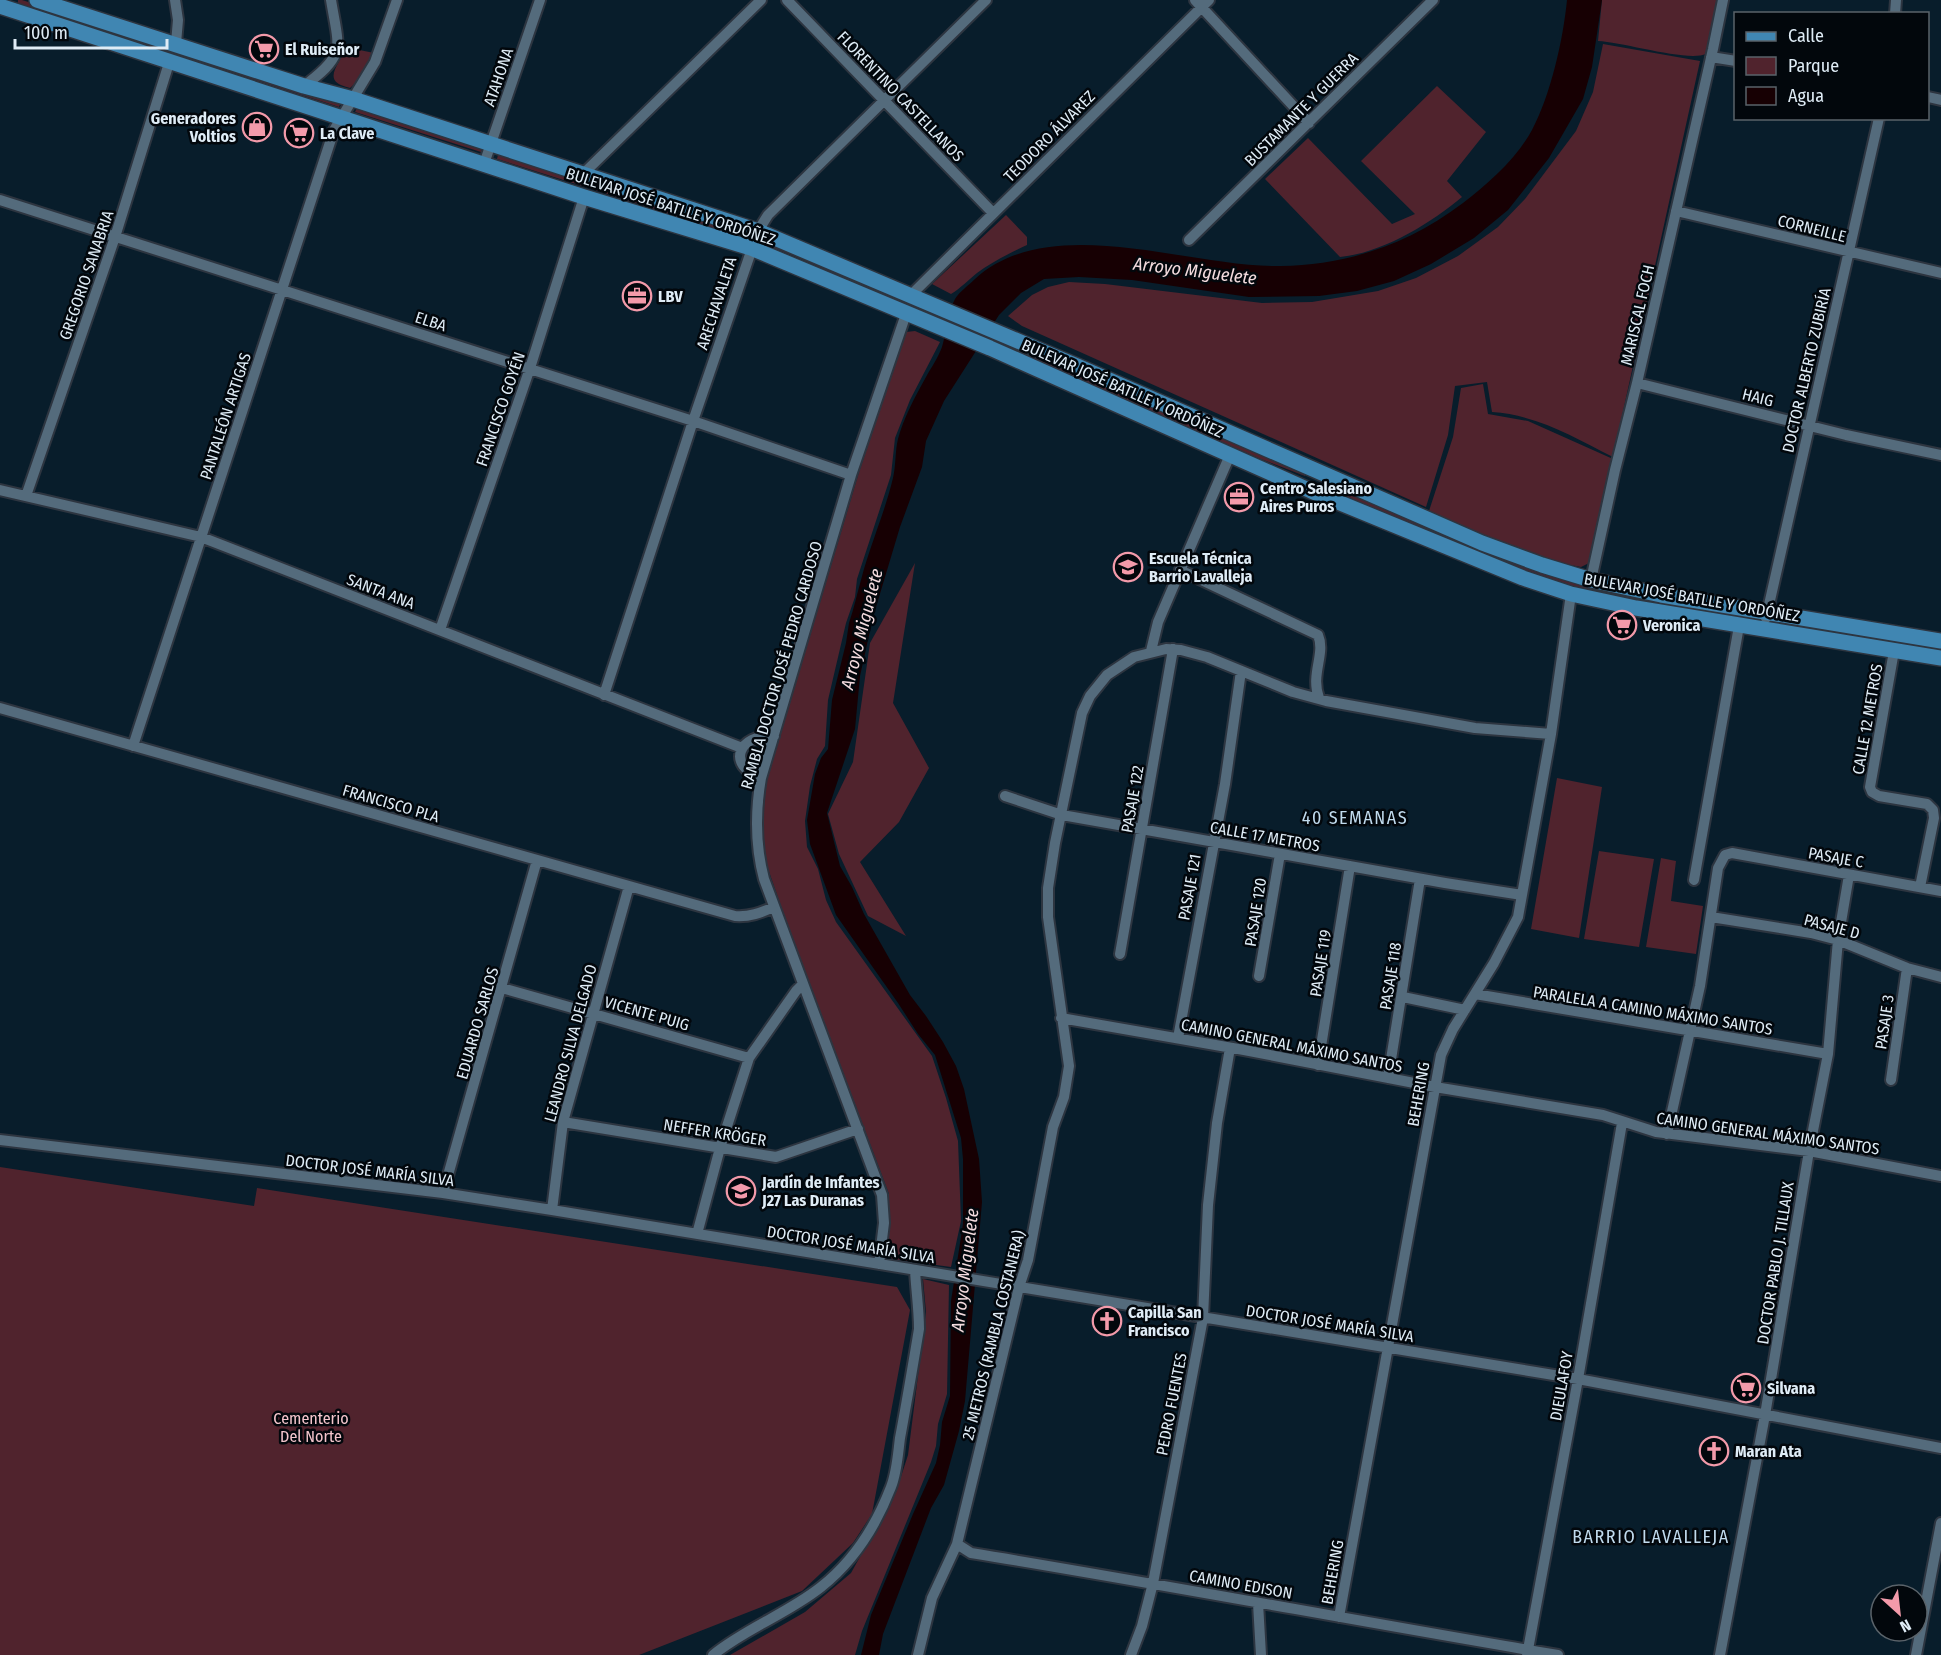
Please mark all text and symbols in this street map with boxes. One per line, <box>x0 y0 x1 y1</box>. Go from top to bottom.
scale bar <box>15 12 166 50</box>
legend <box>1734 12 1929 120</box>
text: 100 m <box>24 22 68 44</box>
text: Calle <box>1788 25 1824 47</box>
street label: FLORENTINO CASTELLANOS <box>833 27 968 166</box>
supermarket icon: El Ruiseñor <box>248 33 280 65</box>
place label: El Ruiseñor <box>285 40 360 59</box>
street label: ATAHONA <box>480 45 517 109</box>
street label: BUSTAMANTE Y GUERRA <box>1241 48 1362 170</box>
text: Parque <box>1788 55 1839 77</box>
text: Agua <box>1788 85 1824 107</box>
street label: TEODORO ÁLVAREZ <box>1000 87 1099 186</box>
place label: Generadores Voltios <box>151 109 236 146</box>
shop icon: Generadores Voltios <box>241 111 273 143</box>
supermarket icon: La Clave <box>283 117 315 149</box>
place label: La Clave <box>320 124 374 143</box>
street label: BULEVAR JOSÉ BATLLE Y ORDÓÑEZ <box>564 164 778 249</box>
street label: GREGORIO SANABRIA <box>55 207 118 342</box>
street label: CORNEILLE <box>1776 211 1848 246</box>
water label: Arroyo Miguelete <box>1131 252 1258 290</box>
street label: ARECHAVALETA <box>693 254 741 352</box>
street label: MARISCAL FOCH <box>1617 263 1658 367</box>
office icon: LBV <box>621 280 653 312</box>
street label: DOCTOR ALBERTO ZUBIRÍA <box>1778 285 1835 454</box>
place label: LBV <box>658 287 683 306</box>
street label: ELBA <box>413 308 449 336</box>
street label: BULEVAR JOSÉ BATLLE Y ORDÓÑEZ <box>1019 335 1227 442</box>
street label: PANTALEÓN ARTIGAS <box>196 350 255 482</box>
street label: FRANCISCO GOYÉN <box>472 350 529 469</box>
street label: HAIG <box>1740 384 1775 411</box>
place label: Centro Salesiano Aires Puros <box>1259 479 1372 516</box>
office icon: Centro Salesiano Aires Puros <box>1223 481 1255 513</box>
street label: RAMBLA DOCTOR JOSÉ PEDRO CARDOSO <box>737 539 826 791</box>
place label: Escuela Técnica Barrio Lavalleja <box>1149 549 1253 586</box>
school or university icon: Escuela Técnica Barrio Lavalleja <box>1112 551 1144 583</box>
water label: Arroyo Miguelete <box>836 566 888 693</box>
street label: BULEVAR JOSÉ BATLLE Y ORDÓÑEZ <box>1583 569 1801 626</box>
street label: SANTA ANA <box>344 570 418 613</box>
supermarket icon: Veronica <box>1606 609 1638 641</box>
place label: Veronica <box>1642 616 1700 635</box>
street label: CALLE 12 METROS <box>1848 662 1887 776</box>
street label: PASAJE 122 <box>1117 764 1148 834</box>
street label: FRANCISCO PLA <box>340 781 442 826</box>
district label: 40 SEMANAS <box>1302 807 1408 829</box>
street label: CALLE 17 METROS <box>1208 817 1321 856</box>
street label: PASAJE C <box>1807 843 1865 872</box>
street label: PASAJE 121 <box>1174 852 1205 922</box>
street label: PASAJE 120 <box>1241 876 1270 948</box>
street label: PASAJE D <box>1802 910 1862 943</box>
street label: PASAJE 119 <box>1306 928 1335 998</box>
street label: PASAJE 118 <box>1376 941 1405 1011</box>
street label: LEANDRO SILVA DELGADO <box>540 962 601 1124</box>
street label: EDUARDO SARLOS <box>452 965 503 1081</box>
street label: PARALELA A CAMINO MÁXIMO SANTOS <box>1532 982 1774 1039</box>
street label: VICENTE PUIG <box>602 992 692 1035</box>
street label: PASAJE 3 <box>1871 994 1898 1051</box>
street label: CAMINO GENERAL MÁXIMO SANTOS <box>1180 1015 1404 1076</box>
street label: BEHERING <box>1403 1060 1434 1128</box>
street label: CAMINO GENERAL MÁXIMO SANTOS <box>1655 1108 1881 1159</box>
street label: NEFFER KRÖGER <box>662 1115 768 1150</box>
street label: DOCTOR JOSÉ MARÍA SILVA <box>285 1151 456 1190</box>
place label: Jardín de Infantes J27 Las Duranas <box>761 1173 880 1210</box>
school or university icon: Jardín de Infantes J27 Las Duranas <box>725 1175 757 1207</box>
street label: DOCTOR PABLO J. TILLAUX <box>1753 1180 1798 1346</box>
water label: Arroyo Miguelete <box>946 1207 984 1334</box>
street label: DOCTOR JOSÉ MARÍA SILVA <box>766 1222 937 1267</box>
street label: 25 METROS (RAMBLA COSTANERA) <box>958 1228 1029 1442</box>
street label: DOCTOR JOSÉ MARÍA SILVA <box>1245 1301 1416 1346</box>
place label: Capilla San Francisco <box>1128 1303 1202 1340</box>
church icon: Capilla San Francisco <box>1091 1305 1123 1337</box>
street label: DIEULAFOY <box>1546 1350 1577 1422</box>
street label: PEDRO FUENTES <box>1152 1351 1191 1457</box>
supermarket icon: Silvana <box>1730 1372 1762 1404</box>
place label: Silvana <box>1767 1379 1815 1398</box>
park label: Cementerio Del Norte <box>273 1409 349 1446</box>
church icon: Maran Ata <box>1698 1435 1730 1467</box>
place label: Maran Ata <box>1735 1442 1802 1461</box>
district label: BARRIO LAVALLEJA <box>1572 1526 1730 1548</box>
street label: BEHERING <box>1317 1538 1348 1606</box>
street label: CAMINO EDISON <box>1188 1566 1294 1603</box>
north arrow <box>1869 1583 1929 1643</box>
text: N <box>1897 1615 1914 1637</box>

